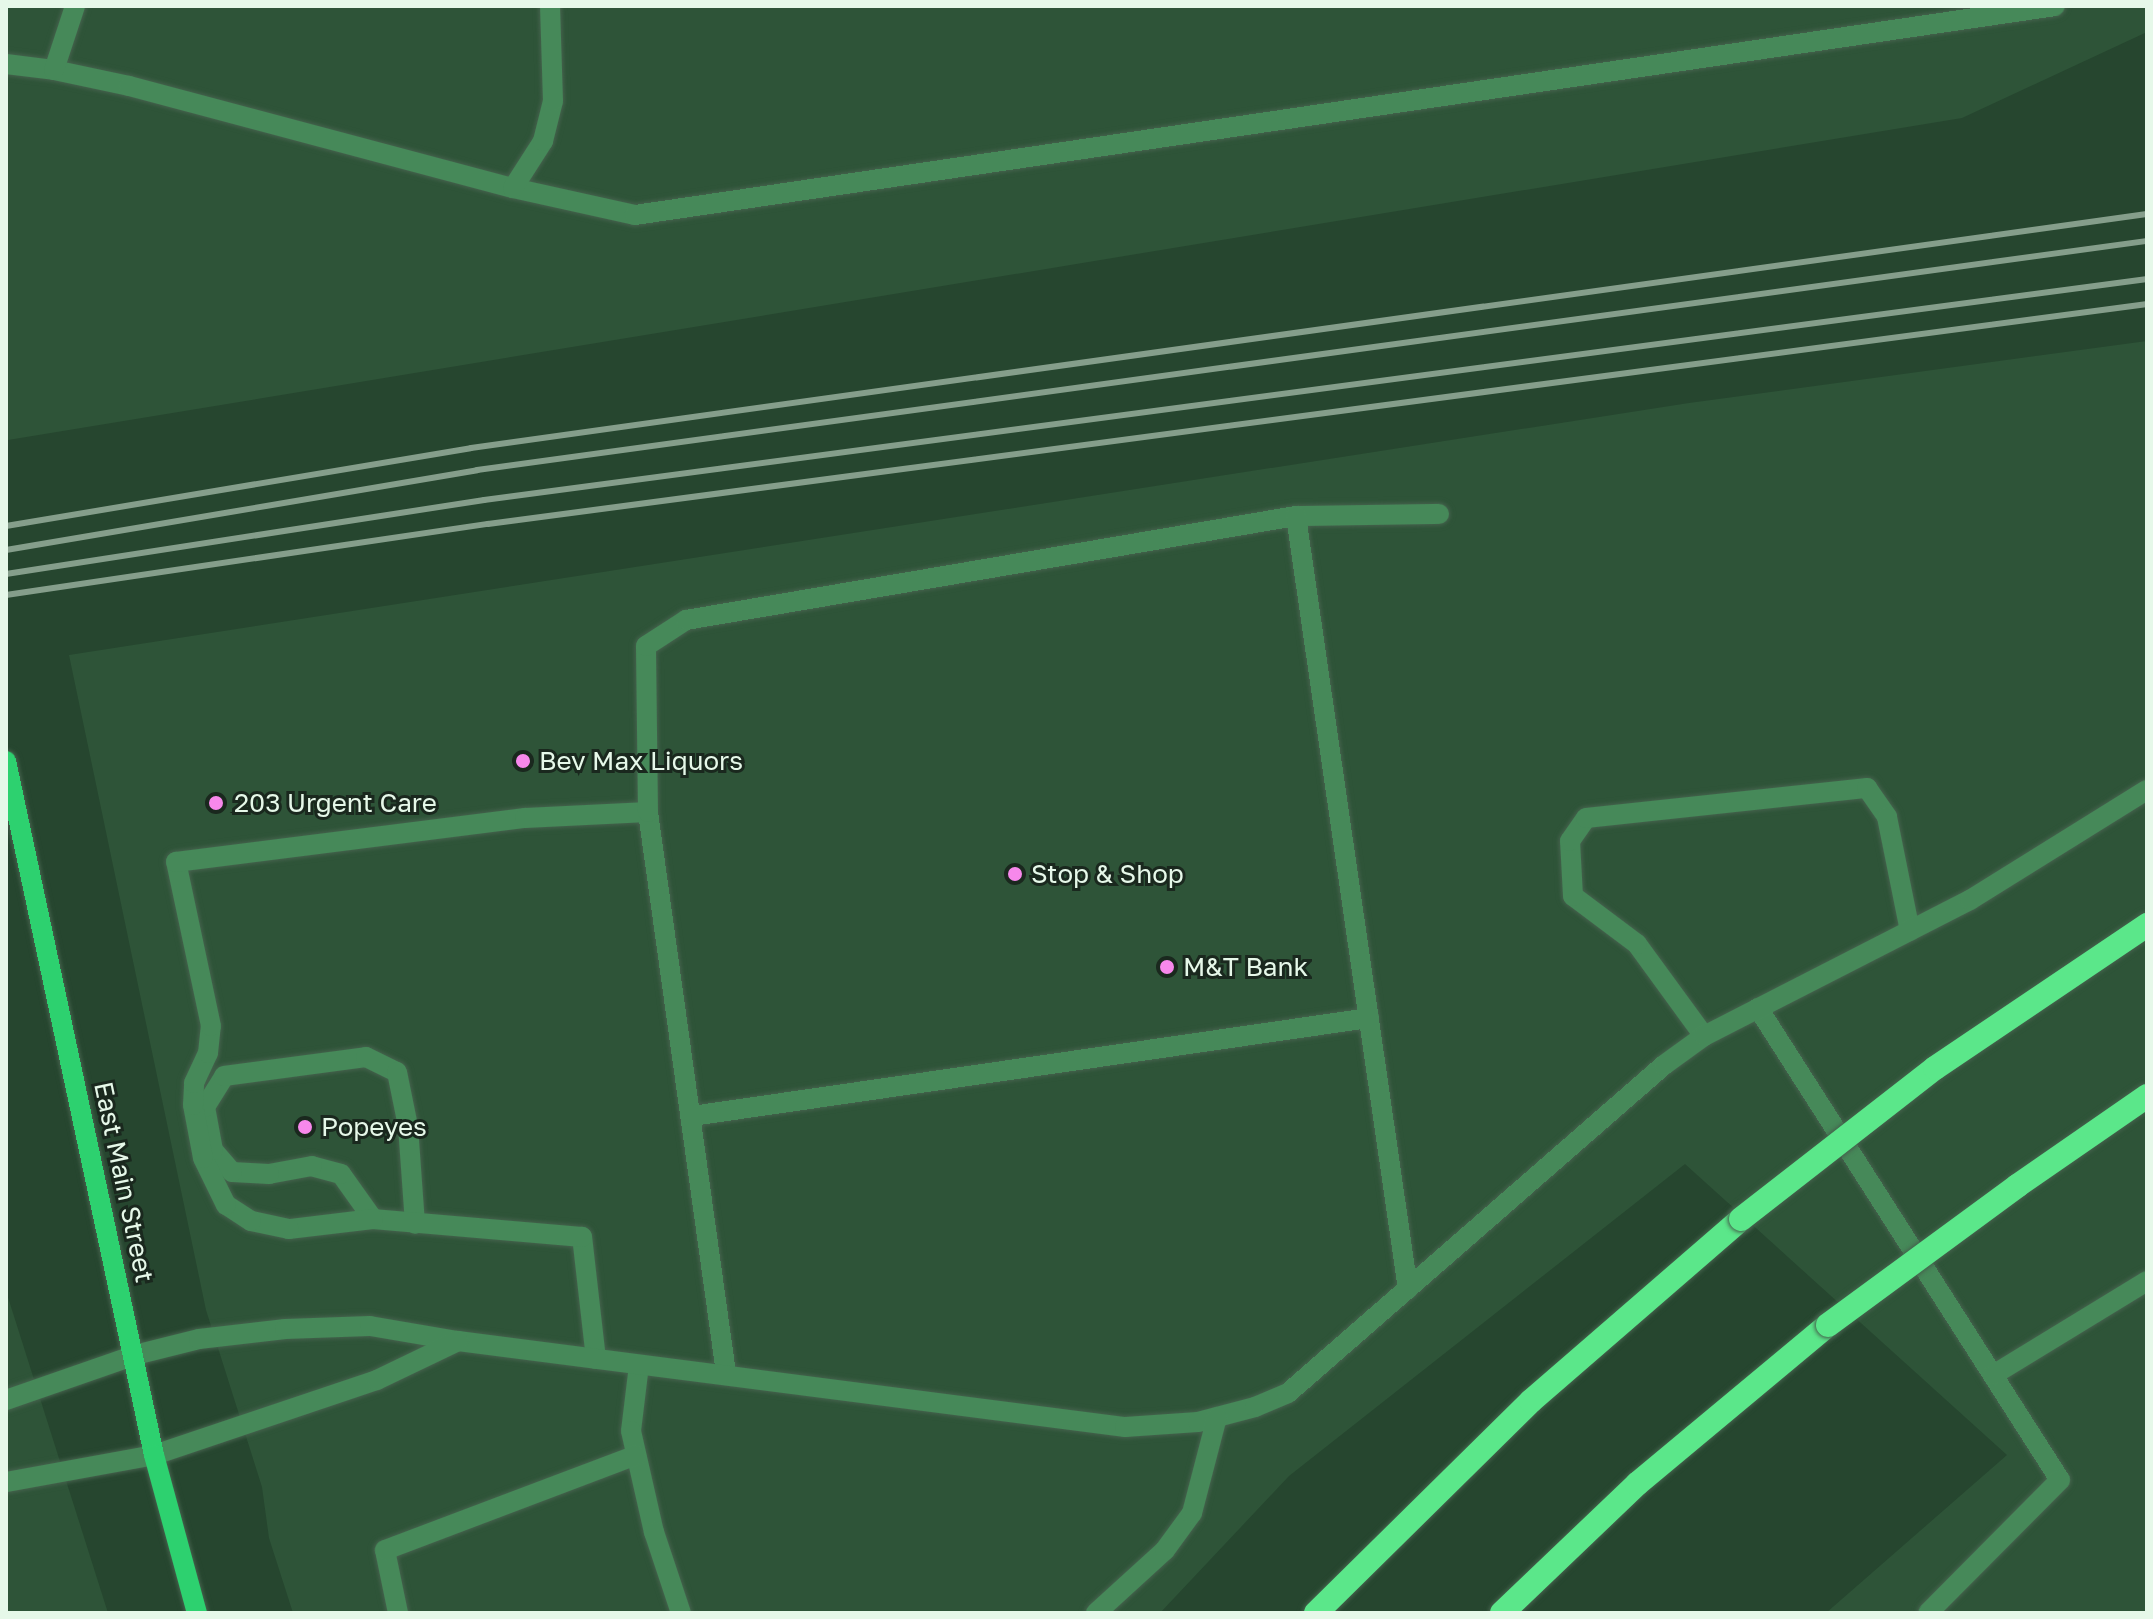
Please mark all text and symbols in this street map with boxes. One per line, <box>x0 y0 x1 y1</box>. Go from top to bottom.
place label: Bev Max Liquors <box>539 745 743 777</box>
marker: Bev Max Liquors <box>514 752 532 770</box>
place label: 203 Urgent Care <box>234 787 437 819</box>
marker: 203 Urgent Care <box>205 792 227 814</box>
place label: Stop & Shop <box>1031 858 1184 890</box>
marker: Stop & Shop <box>1006 865 1024 883</box>
place label: M&T Bank <box>1183 951 1308 983</box>
marker: M&T Bank <box>1158 958 1176 976</box>
street label: East Main Street <box>87 1079 161 1285</box>
place label: Popeyes <box>321 1111 427 1143</box>
marker: Popeyes <box>296 1118 314 1136</box>

